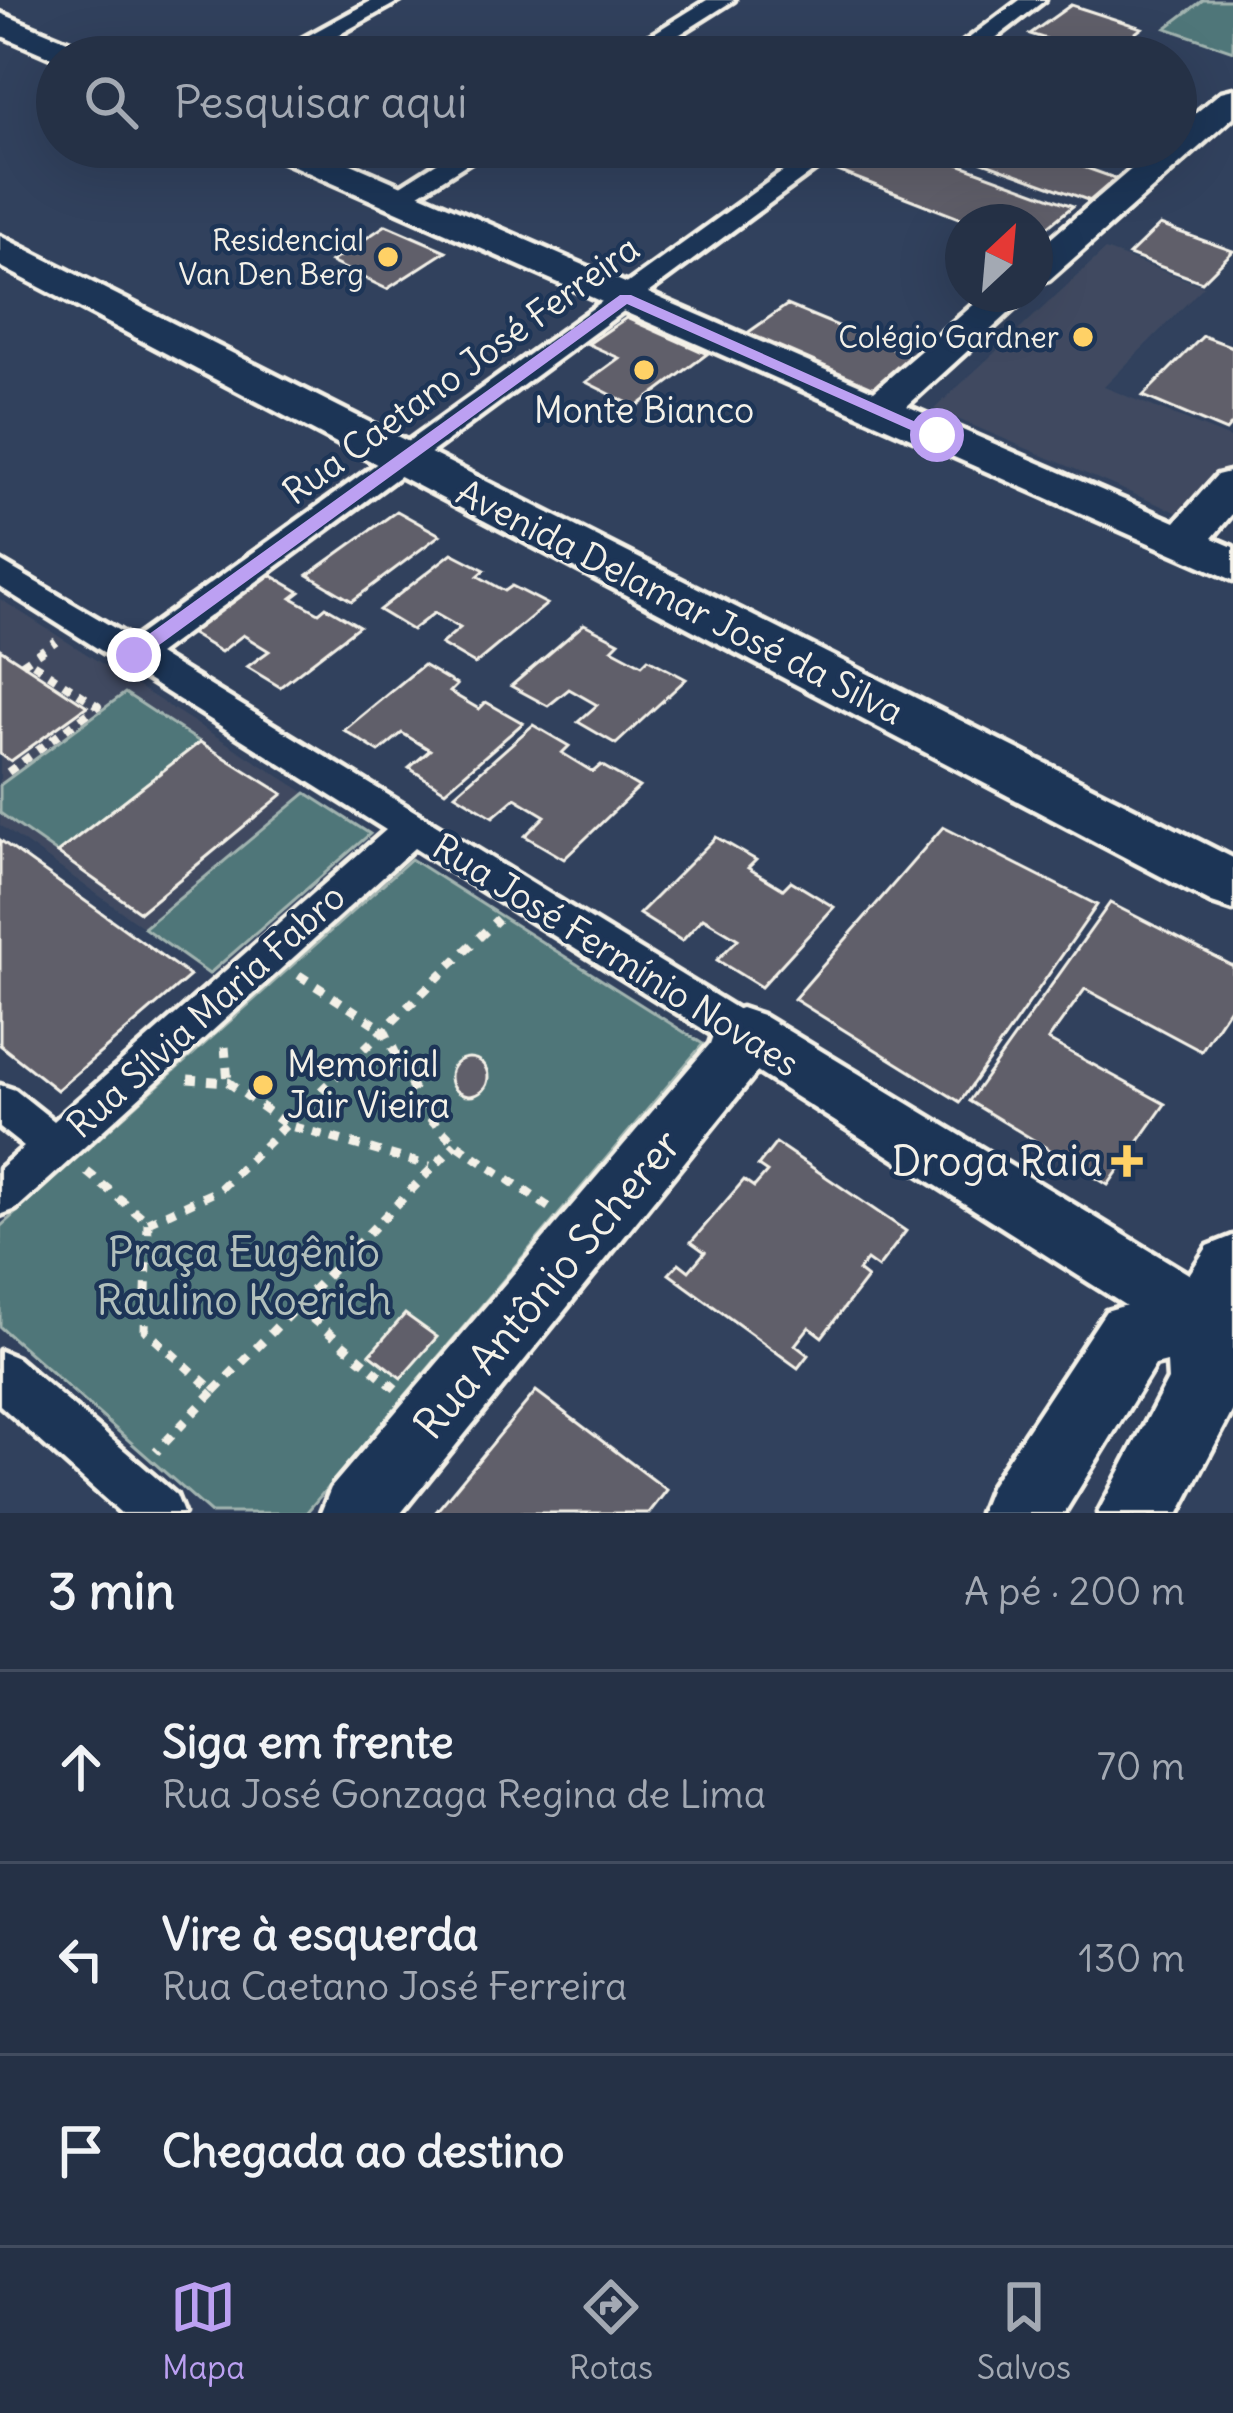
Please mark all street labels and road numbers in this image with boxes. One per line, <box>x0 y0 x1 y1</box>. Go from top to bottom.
street label: Rua Caetano José Ferreira <box>274 226 648 514</box>
street label: Avenida Delamar José da Silva <box>449 470 911 734</box>
street label: Rua José Fermínio Novaes <box>424 824 808 1086</box>
street label: Rua Sílvia Maria Fabro <box>58 874 354 1148</box>
street label: Rua Antônio Scherer <box>402 1119 692 1449</box>

